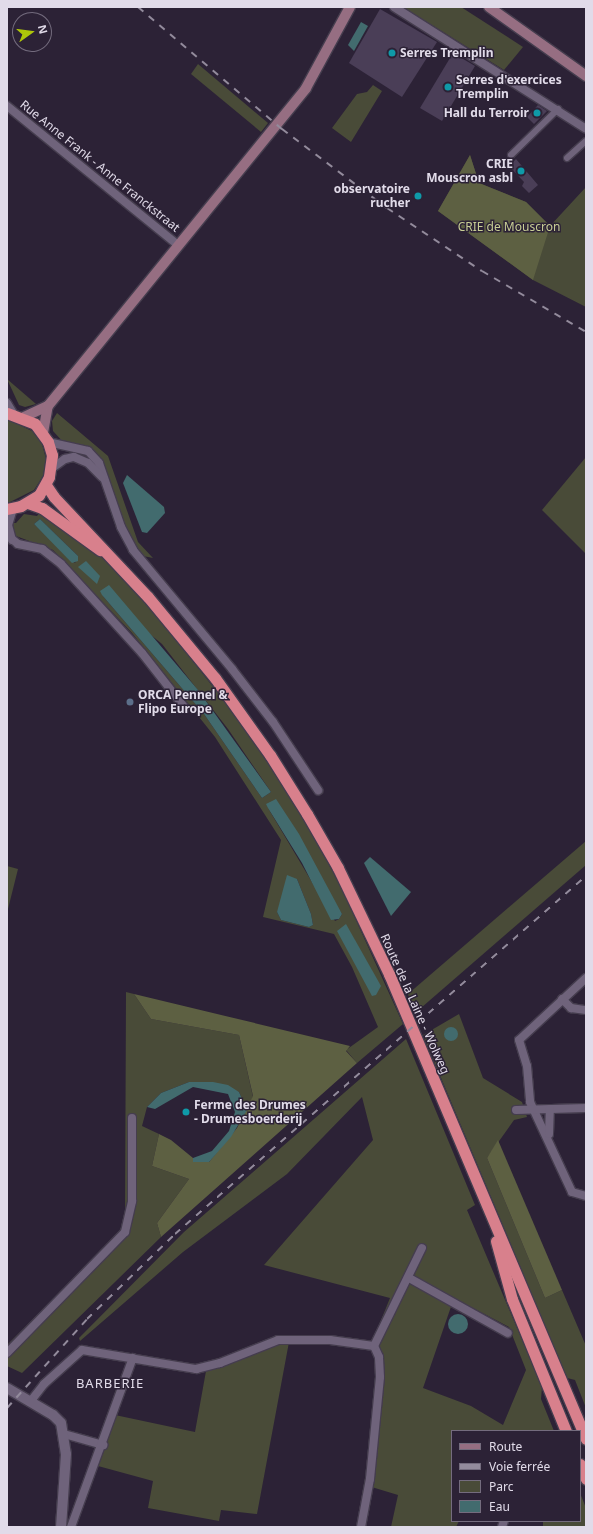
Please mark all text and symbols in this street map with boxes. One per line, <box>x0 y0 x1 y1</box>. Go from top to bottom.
north arrow <box>12 12 52 52</box>
text: N <box>35 23 52 35</box>
place label: Serres Tremplin <box>400 46 493 60</box>
marker: Serres Tremplin <box>387 48 397 58</box>
place label: Serres d'exercices Tremplin <box>456 73 562 101</box>
marker: Serres d'exercices Tremplin <box>443 82 453 92</box>
street label: Rue Anne Frank - Anne Franckstraat <box>17 97 183 235</box>
place label: Hall du Terroir <box>444 106 529 120</box>
marker: Hall du Terroir <box>532 108 542 118</box>
place label: CRIE Mouscron asbl <box>426 157 513 185</box>
marker: CRIE Mouscron asbl <box>516 166 526 176</box>
place label: observatoire rucher <box>334 182 410 210</box>
marker: observatoire rucher <box>413 191 423 201</box>
park label: CRIE de Mouscron <box>458 220 560 234</box>
place label: ORCA Pennel & Flipo Europe <box>138 688 228 716</box>
marker: ORCA Pennel & Flipo Europe <box>125 697 135 707</box>
street label: Route de la Laine - Wolweg <box>378 932 452 1076</box>
place label: Ferme des Drumes - Drumesboerderij <box>194 1098 306 1126</box>
marker: Ferme des Drumes - Drumesboerderij <box>181 1107 191 1117</box>
district label: BARBERIE <box>76 1375 144 1391</box>
legend <box>451 1430 581 1522</box>
text: Route <box>489 1438 522 1455</box>
text: Voie ferrée <box>489 1458 550 1475</box>
text: Parc <box>489 1478 513 1495</box>
text: Eau <box>489 1498 510 1515</box>

